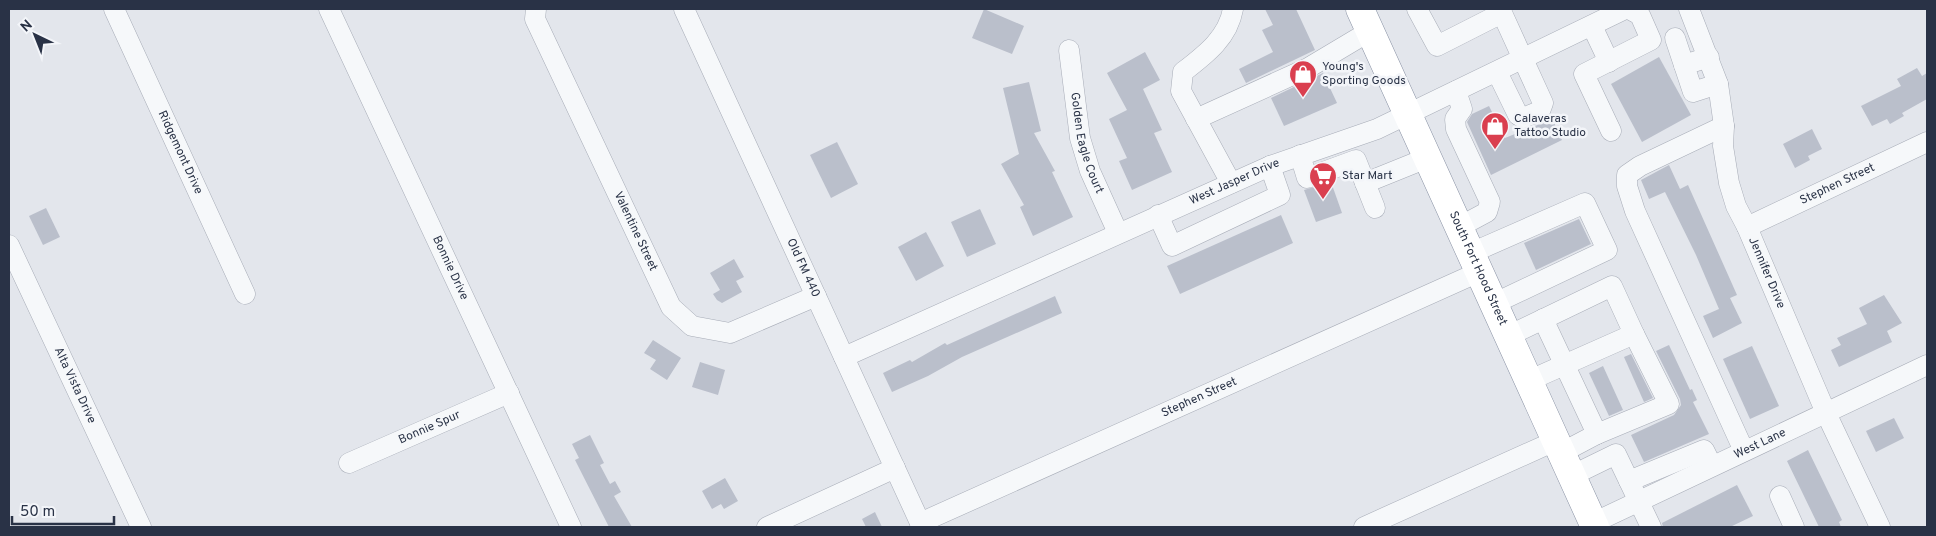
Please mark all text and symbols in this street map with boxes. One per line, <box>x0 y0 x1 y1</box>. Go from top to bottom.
north arrow <box>10 10 60 60</box>
text: N <box>18 17 37 36</box>
shop icon: Young's Sporting Goods <box>1288 59 1318 98</box>
place label: Young's Sporting Goods <box>1322 59 1406 89</box>
street label: Golden Eagle Court <box>1066 91 1107 196</box>
street label: Ridgemont Drive <box>154 108 206 197</box>
shop icon: Calaveras Tattoo Studio <box>1480 111 1510 150</box>
place label: Calaveras Tattoo Studio <box>1514 111 1586 141</box>
street label: West Jasper Drive <box>1187 155 1282 209</box>
street label: Stephen Street <box>1797 160 1877 209</box>
supermarket icon: Star Mart <box>1308 161 1338 200</box>
place label: Star Mart <box>1342 168 1393 184</box>
street label: Valentine Street <box>610 189 661 274</box>
street label: South Fort Hood Street <box>1445 209 1511 328</box>
street label: Bonnie Drive <box>428 233 472 303</box>
street label: Jennifer Drive <box>1744 235 1789 311</box>
street label: Old FM 440 <box>782 236 823 300</box>
street label: Alta Vista Drive <box>50 344 100 426</box>
street label: Stephen Street <box>1159 374 1239 422</box>
street label: Bonnie Spur <box>396 407 463 448</box>
street label: West Lane <box>1732 425 1789 463</box>
scale bar <box>12 494 115 526</box>
text: 50 m <box>20 503 55 522</box>

